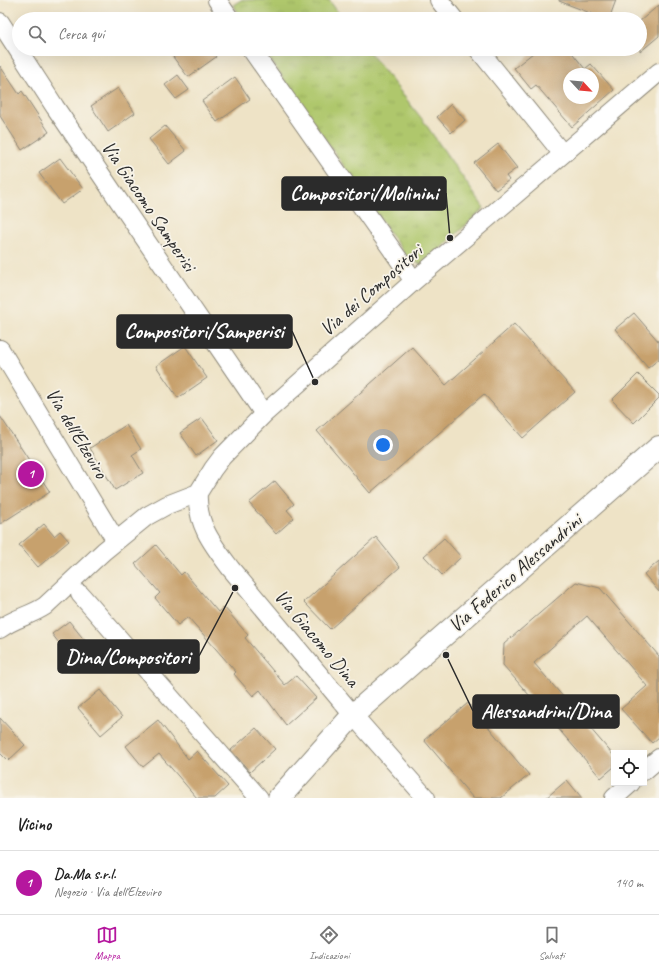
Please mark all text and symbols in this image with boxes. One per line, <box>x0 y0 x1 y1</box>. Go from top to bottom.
search box <box>12 12 647 56</box>
icon: search <box>26 23 48 45</box>
text: Cerca qui <box>58 25 104 44</box>
north arrow <box>563 68 599 104</box>
street label: Via Giacomo Samperisi <box>96 136 203 278</box>
callout: Compositori/Molinini <box>282 177 446 210</box>
text: Compositori/Molinini <box>290 180 441 206</box>
street label: Via dei Compositori <box>315 237 429 341</box>
callout: Compositori/Samperisi <box>117 315 292 348</box>
text: Compositori/Samperisi <box>124 318 287 344</box>
street label: Via dell'Elzeviro <box>40 383 114 484</box>
your location <box>373 435 393 455</box>
pin: 1 <box>18 459 44 489</box>
street label: Via Federico Alessandrini <box>443 507 589 638</box>
street label: Via Giacomo Dina <box>269 584 366 693</box>
callout: Dina/Compositori <box>58 640 199 673</box>
text: Dina/Compositori <box>66 644 193 670</box>
callout: Alessandrini/Dina <box>473 695 619 728</box>
text: Alessandrini/Dina <box>481 698 613 724</box>
map controls <box>611 750 647 786</box>
button: locate <box>611 750 647 786</box>
text: Vicino <box>16 814 51 835</box>
text: Da.Ma s.r.l. <box>54 865 116 884</box>
text: 1 <box>26 875 32 891</box>
text: 140 m <box>615 875 643 891</box>
text: Negozio · Via dell'Elzeviro <box>54 884 161 900</box>
tab: Mappa <box>95 924 120 962</box>
tab: Indicazioni <box>309 924 350 962</box>
tab: Salvati <box>539 924 564 962</box>

